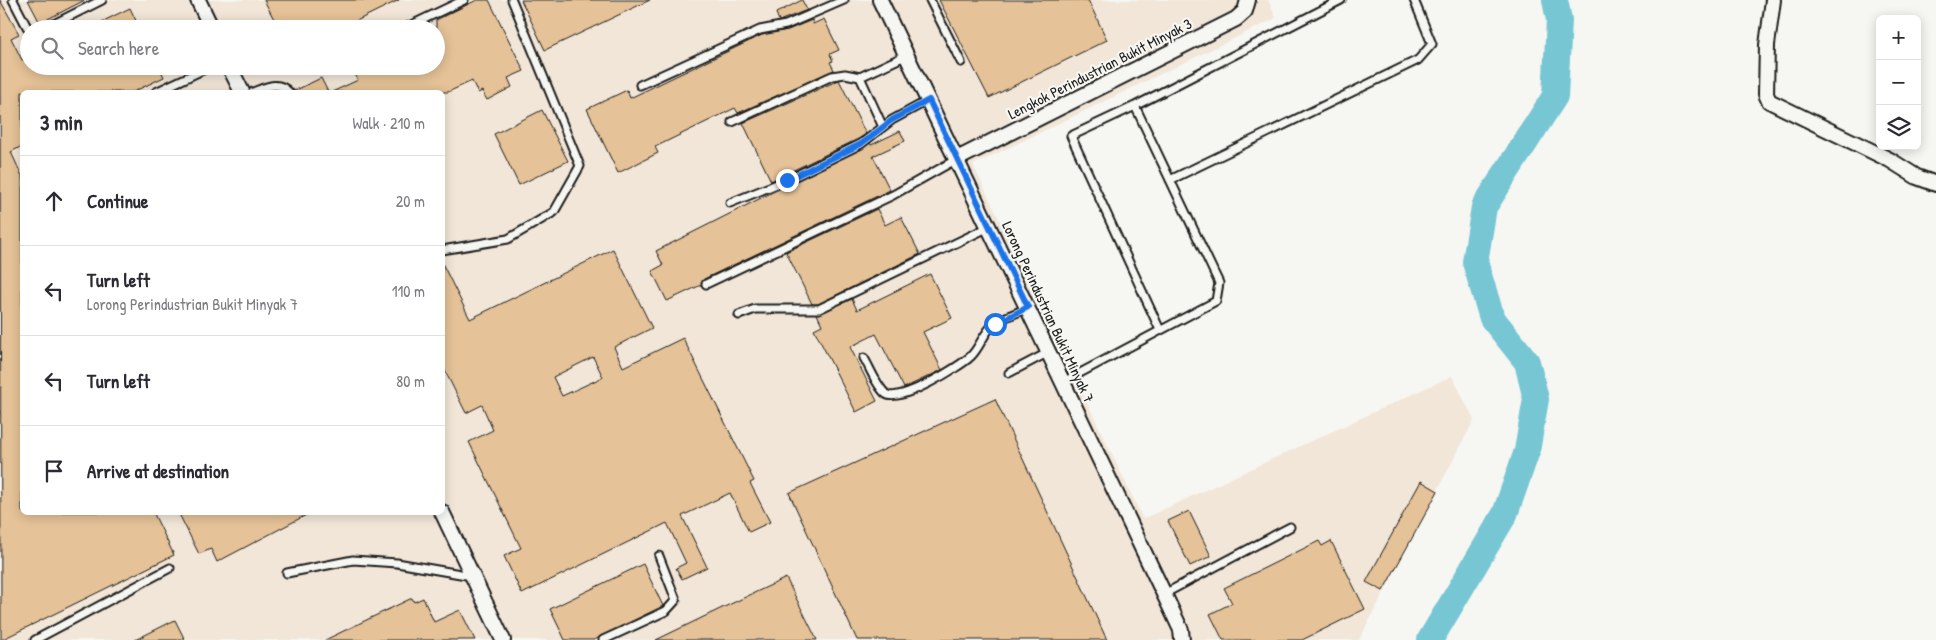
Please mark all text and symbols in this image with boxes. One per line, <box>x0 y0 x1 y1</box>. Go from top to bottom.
street label: Lengkok Perindustrian Bukit Minyak 3 <box>1004 13 1195 124</box>
map controls <box>1876 15 1921 150</box>
button: + <box>1876 15 1921 60</box>
search box <box>20 20 445 75</box>
icon: search <box>38 34 66 62</box>
text: Search here <box>78 35 159 61</box>
button: − <box>1876 60 1921 105</box>
button: layers <box>1876 105 1921 150</box>
text: 3 min <box>40 108 83 137</box>
text: Walk · 210 m <box>352 112 425 134</box>
route end <box>776 169 799 192</box>
icon: ahead <box>40 187 68 215</box>
text: Continue <box>87 188 148 214</box>
text: 20 m <box>396 190 425 212</box>
street label: Lorong Perindustrian Bukit Minyak 7 <box>997 218 1100 406</box>
text: Turn left <box>87 267 150 293</box>
icon: left <box>40 277 68 305</box>
text: 110 m <box>392 280 425 302</box>
text: Lorong Perindustrian Bukit Minyak 7 <box>87 293 298 315</box>
route start <box>984 313 1007 336</box>
icon: left <box>40 367 68 395</box>
text: Turn left <box>87 368 150 394</box>
text: 80 m <box>396 370 425 392</box>
icon: arrive <box>40 457 68 485</box>
text: Arrive at destination <box>87 458 229 484</box>

